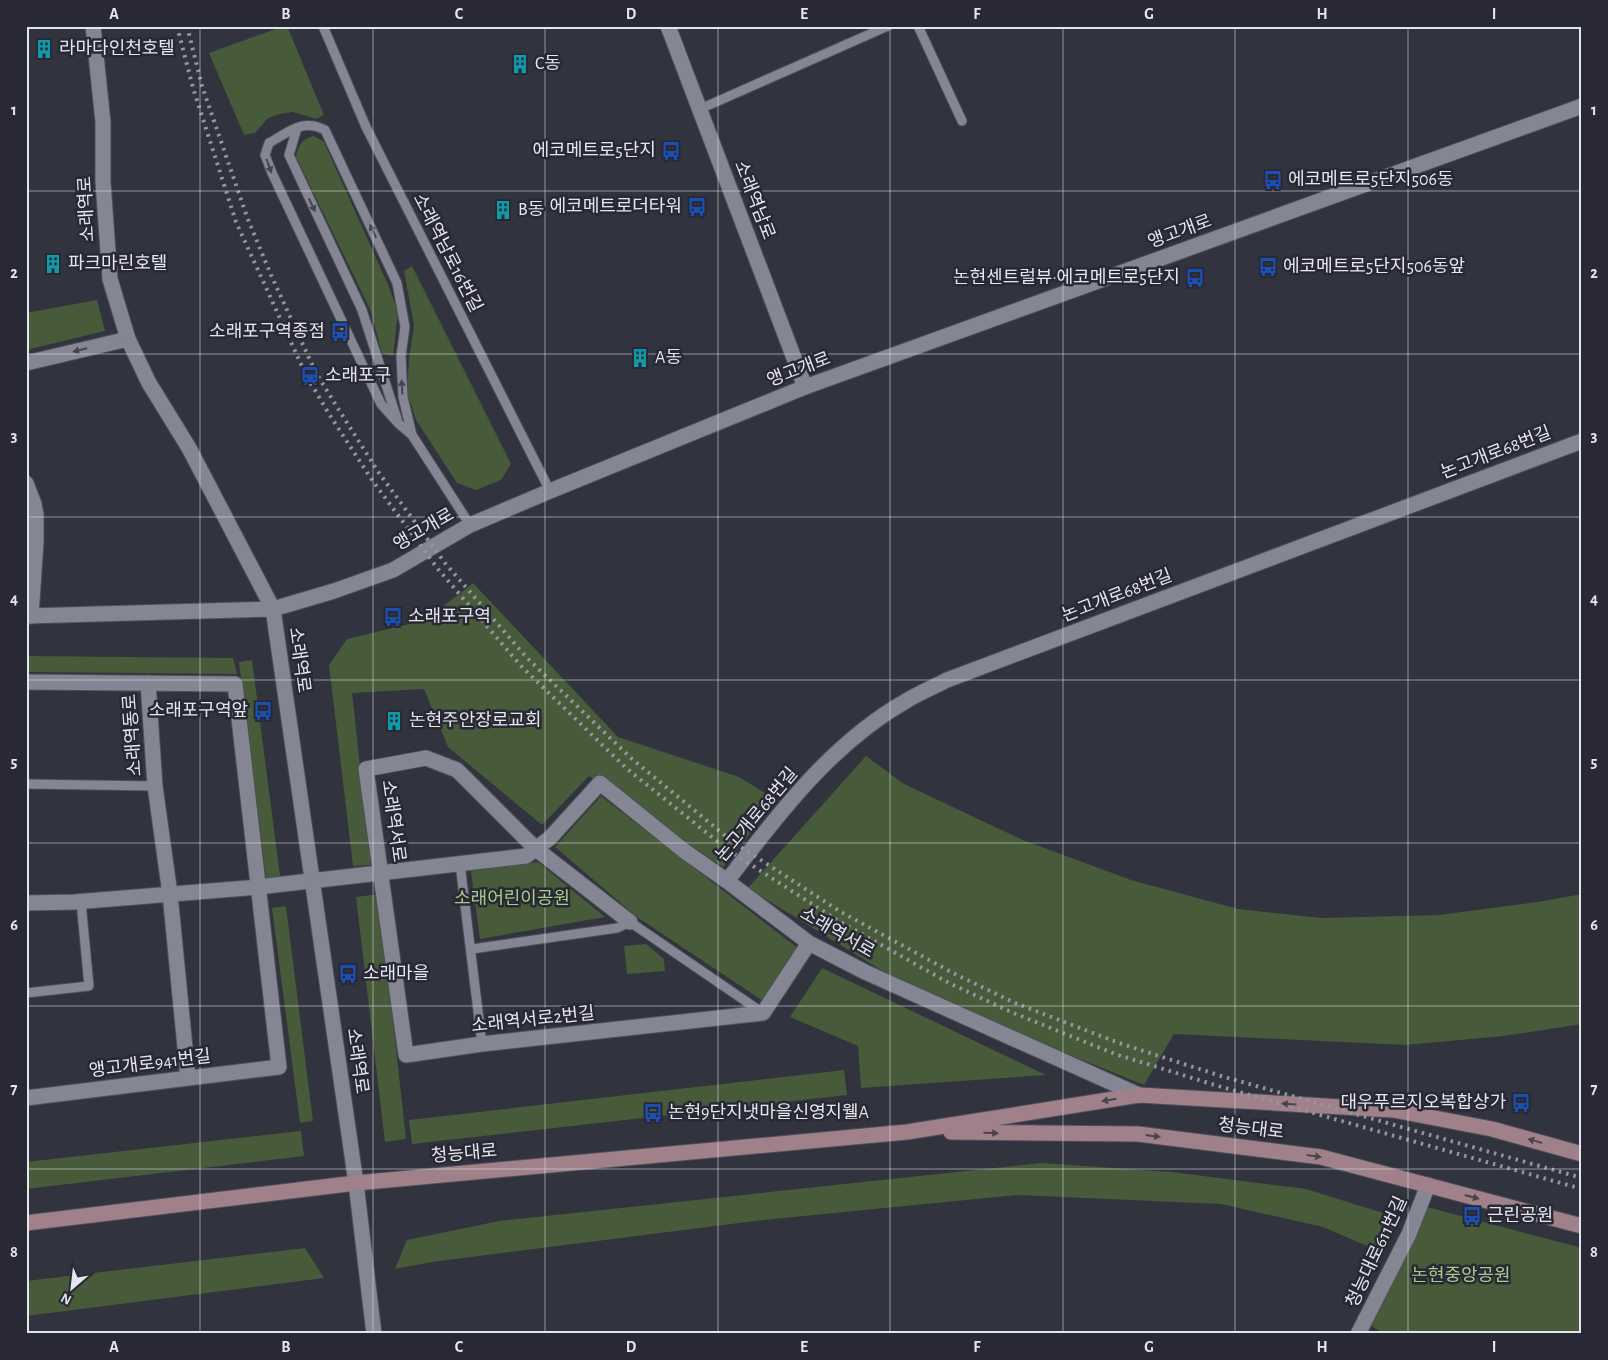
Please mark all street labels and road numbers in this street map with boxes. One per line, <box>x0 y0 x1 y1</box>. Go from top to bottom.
street label: 소래역남로 <box>731 158 778 242</box>
street label: 소래역로 <box>75 175 98 243</box>
street label: 소래역남로16번길 <box>409 190 486 315</box>
street label: 앵고개로 <box>1145 211 1214 252</box>
street label: 앵고개로 <box>764 349 833 390</box>
street label: 논고개로68번길 <box>1438 423 1554 482</box>
street label: 앵고개로 <box>390 505 457 554</box>
street label: 논고개로68번길 <box>1059 566 1175 625</box>
street label: 소래역로 <box>285 626 314 694</box>
street label: 소래역동로 <box>120 693 145 777</box>
street label: 논고개로68번길 <box>712 764 801 865</box>
street label: 소래역서로 <box>378 779 409 863</box>
street label: 소래역서로 <box>797 904 878 961</box>
street label: 소래역서로2번길 <box>470 1004 596 1035</box>
street label: 소래역로 <box>343 1027 372 1095</box>
street label: 앵고개로941번길 <box>88 1047 212 1080</box>
street label: 청능대로 <box>1217 1115 1285 1142</box>
street label: 청능대로 <box>430 1141 498 1166</box>
street label: 청능대로611번길 <box>1343 1193 1411 1310</box>

